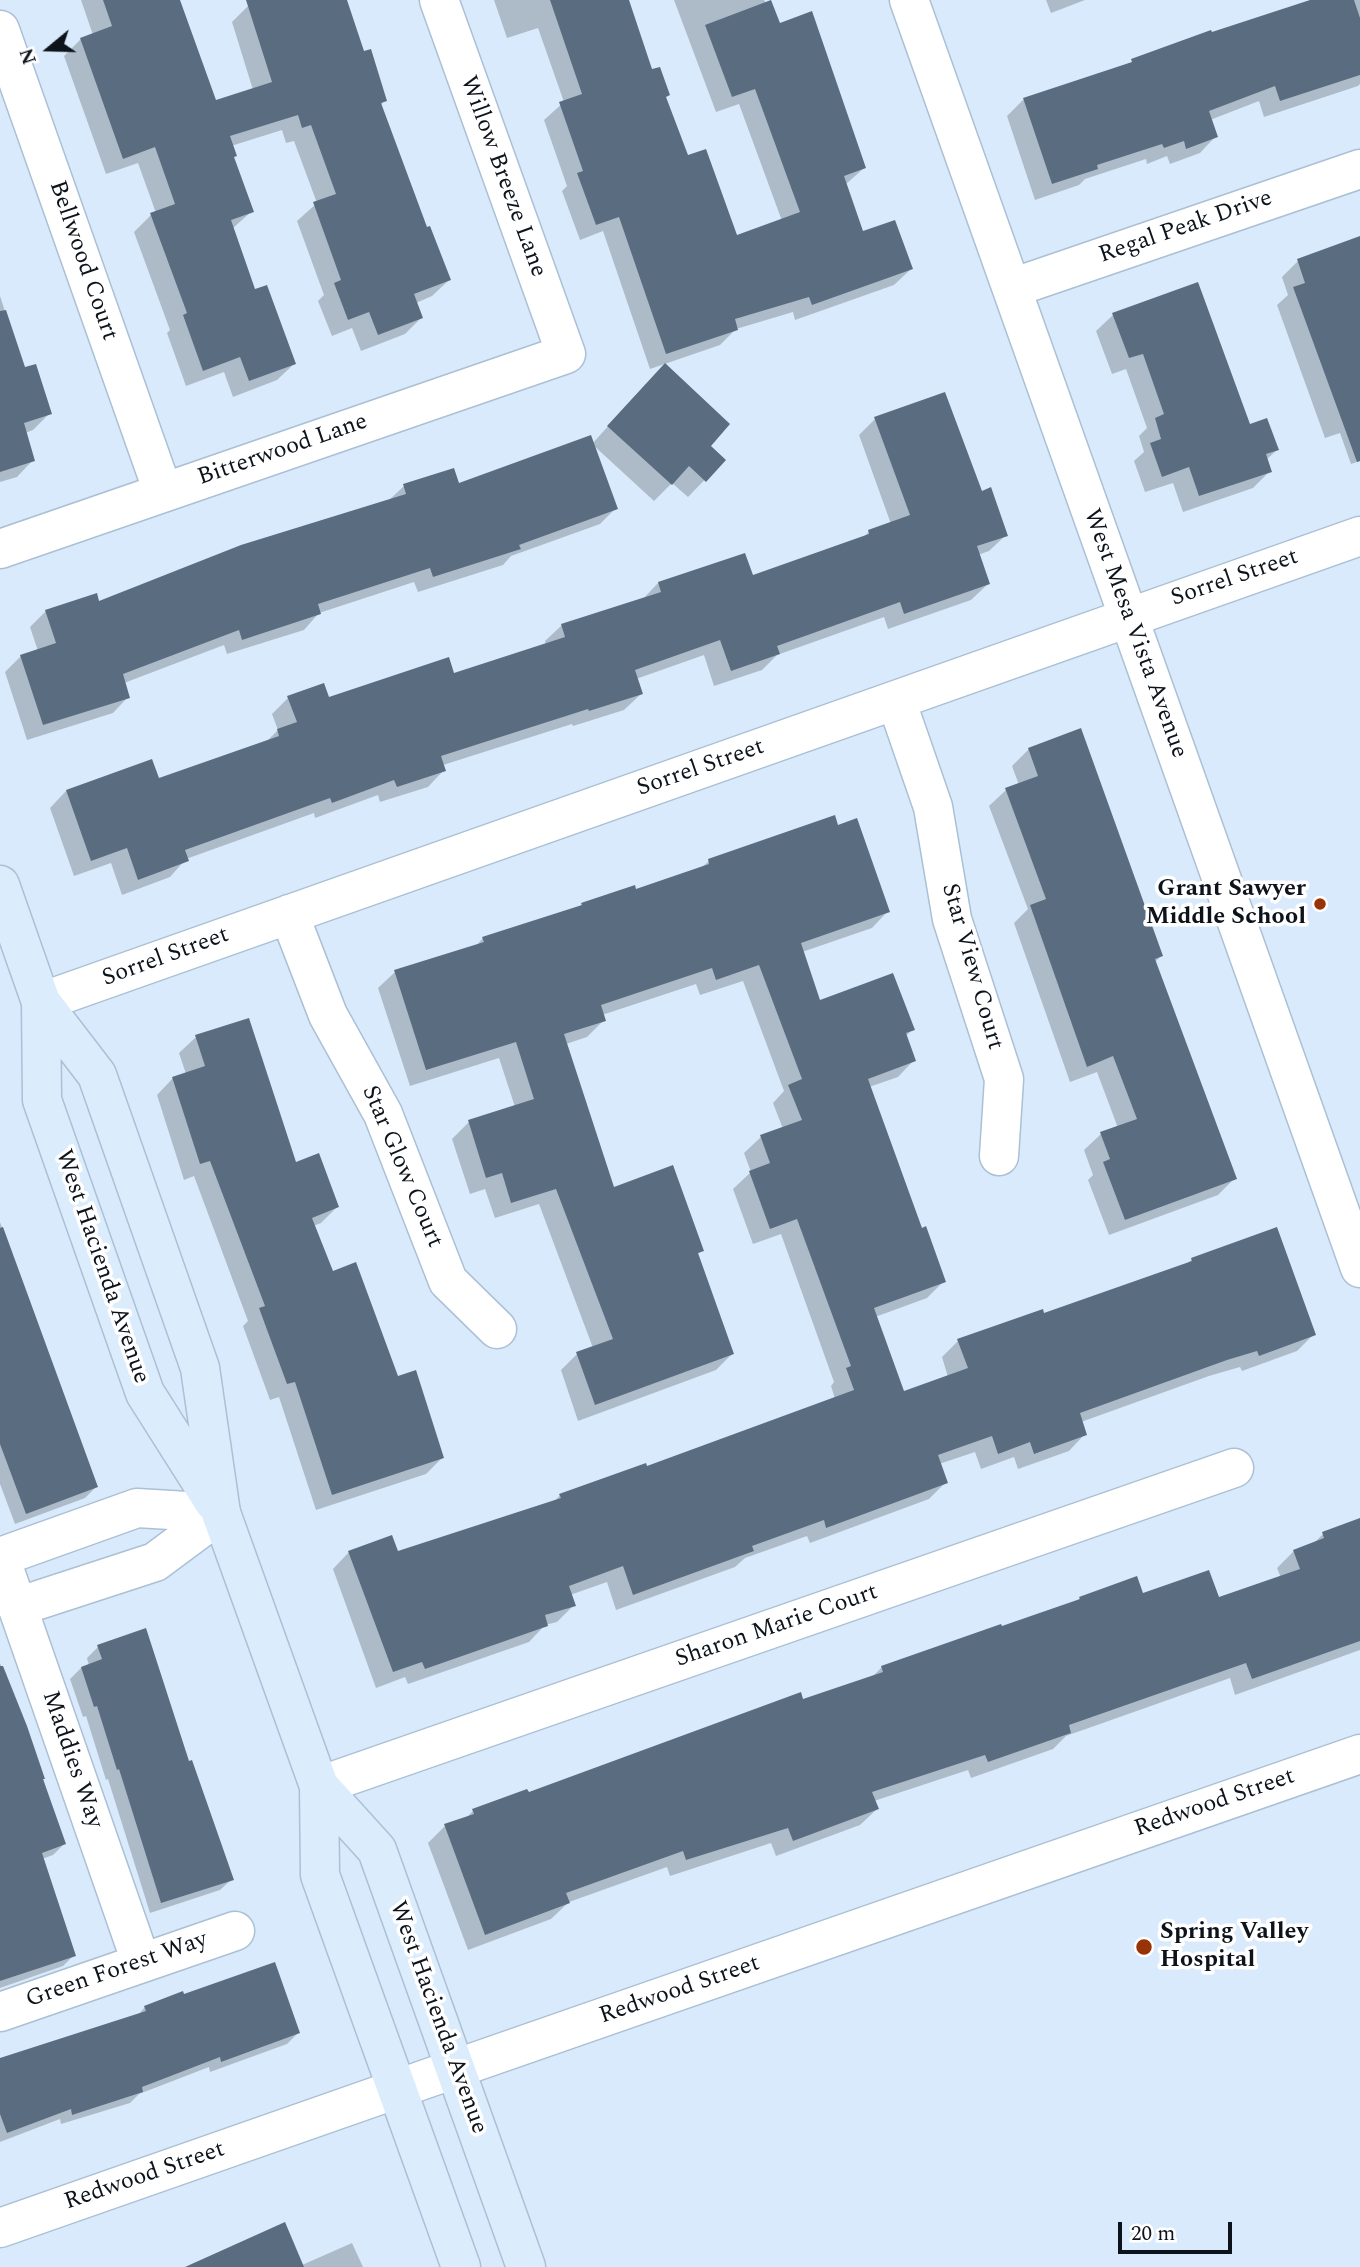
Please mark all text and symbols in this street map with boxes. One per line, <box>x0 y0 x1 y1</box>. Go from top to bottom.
north arrow <box>14 14 84 84</box>
text: N <box>12 44 45 68</box>
street label: Willow Breeze Lane <box>452 72 552 282</box>
street label: Bellwood Court <box>41 177 123 345</box>
street label: Regal Peak Drive <box>1096 185 1276 271</box>
street label: Bitterwood Lane <box>194 408 372 494</box>
street label: West Mesa Vista Avenue <box>1076 506 1192 762</box>
street label: Sorrel Street <box>1167 544 1303 614</box>
street label: Sorrel Street <box>633 734 769 804</box>
place label: Grant Sawyer Middle School <box>1146 876 1306 932</box>
street label: Star View Court <box>934 881 1008 1053</box>
marker: Grant Sawyer Middle School <box>1312 896 1328 912</box>
street label: Sorrel Street <box>99 922 233 994</box>
street label: Star Glow Court <box>354 1082 448 1252</box>
street label: West Hacienda Avenue <box>47 1146 155 1388</box>
street label: Sharon Marie Court <box>672 1579 882 1675</box>
street label: Maddies Way <box>34 1688 108 1832</box>
street label: Redwood Street <box>1131 1763 1299 1845</box>
street label: West Hacienda Avenue <box>381 1898 493 2138</box>
place label: Spring Valley Hospital <box>1160 1919 1308 1975</box>
street label: Green Forest Way <box>22 1926 212 2016</box>
marker: Spring Valley Hospital <box>1134 1937 1154 1957</box>
street label: Redwood Street <box>596 1950 764 2032</box>
street label: Redwood Street <box>61 2136 229 2218</box>
scale bar <box>1122 2208 1236 2252</box>
text: 20 m <box>1131 2218 1175 2250</box>

